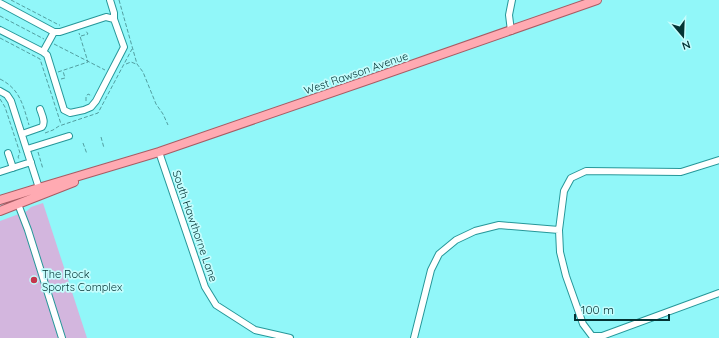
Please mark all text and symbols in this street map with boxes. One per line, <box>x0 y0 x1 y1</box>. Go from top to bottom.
north arrow <box>663 16 703 56</box>
text: N <box>680 38 692 53</box>
street label: West Rawson Avenue <box>302 49 410 97</box>
street label: South Hawthorne Lane <box>169 168 221 284</box>
place label: The Rock Sports Complex <box>42 267 122 294</box>
marker: The Rock Sports Complex <box>29 275 39 285</box>
scale bar <box>575 296 669 322</box>
text: 100 m <box>581 302 614 317</box>

